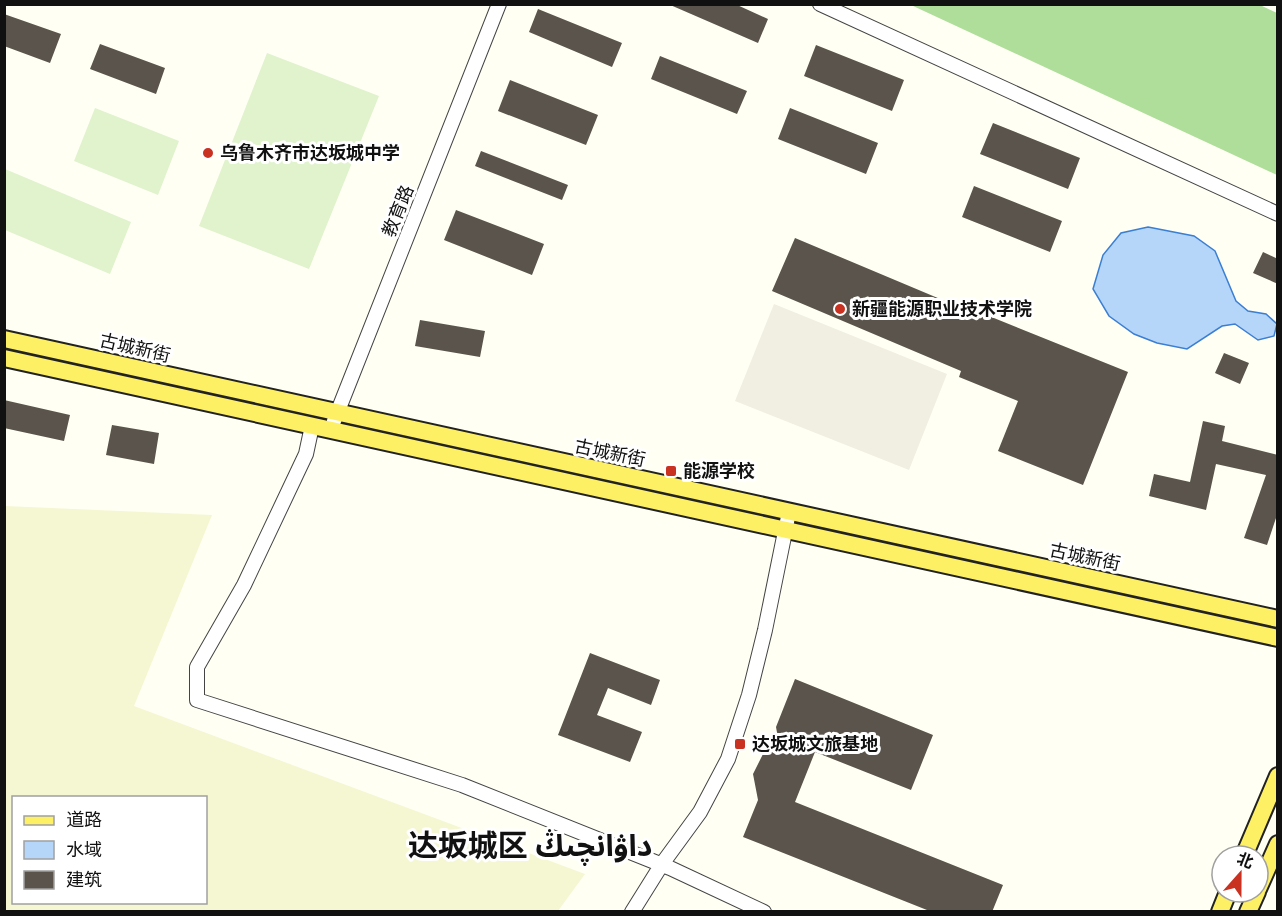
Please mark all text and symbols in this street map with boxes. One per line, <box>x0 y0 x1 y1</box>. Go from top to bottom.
place label: 乌鲁木齐市达坂城中学 <box>220 134 400 172</box>
marker: 乌鲁木齐市达坂城中学 <box>201 146 215 160</box>
street label: 教育路 <box>370 179 426 243</box>
place label: 新疆能源职业技术学院 <box>852 290 1032 328</box>
marker: 新疆能源职业技术学院 <box>833 302 847 316</box>
street label: 古城新街 <box>96 321 174 375</box>
street label: 古城新街 <box>571 427 649 479</box>
place label: 能源学校 <box>683 452 755 490</box>
marker: 能源学校 <box>664 464 678 478</box>
street label: 古城新街 <box>1046 531 1124 583</box>
place label: 达坂城文旅基地 <box>752 725 878 763</box>
marker: 达坂城文旅基地 <box>733 737 747 751</box>
legend <box>12 796 207 904</box>
text: 道路 <box>66 801 102 839</box>
district label: 达坂城区 داۋانچىڭ <box>408 815 652 878</box>
text: 水域 <box>66 831 102 869</box>
text: 北 <box>1231 842 1259 880</box>
north arrow <box>1210 844 1270 904</box>
text: 建筑 <box>66 861 102 899</box>

